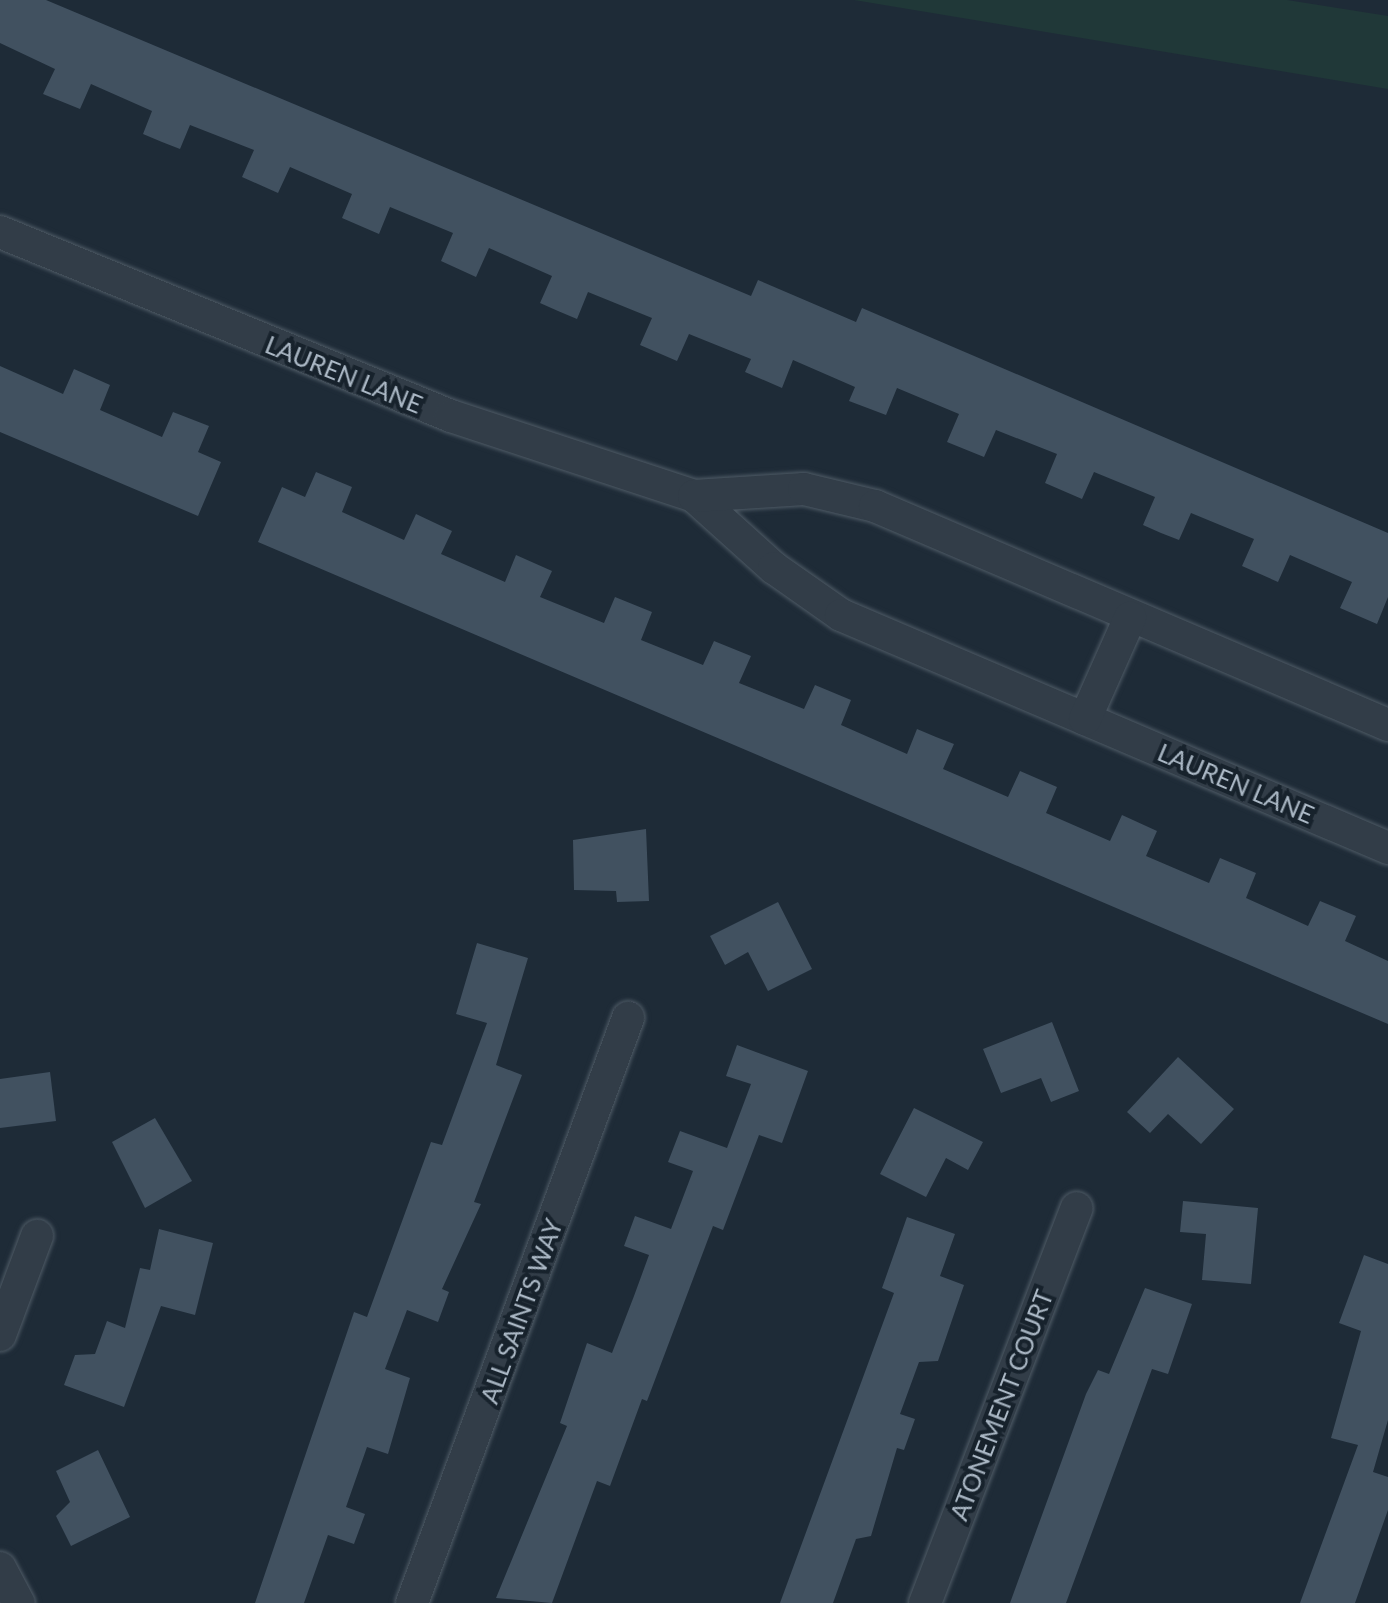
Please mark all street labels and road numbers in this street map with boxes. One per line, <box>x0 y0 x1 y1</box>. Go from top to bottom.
street label: LAUREN LANE <box>261 329 427 419</box>
street label: LAUREN LANE <box>1153 737 1319 829</box>
street label: ALL SAINTS WAY <box>473 1214 569 1408</box>
street label: ATONEMENT COURT <box>943 1285 1059 1525</box>

